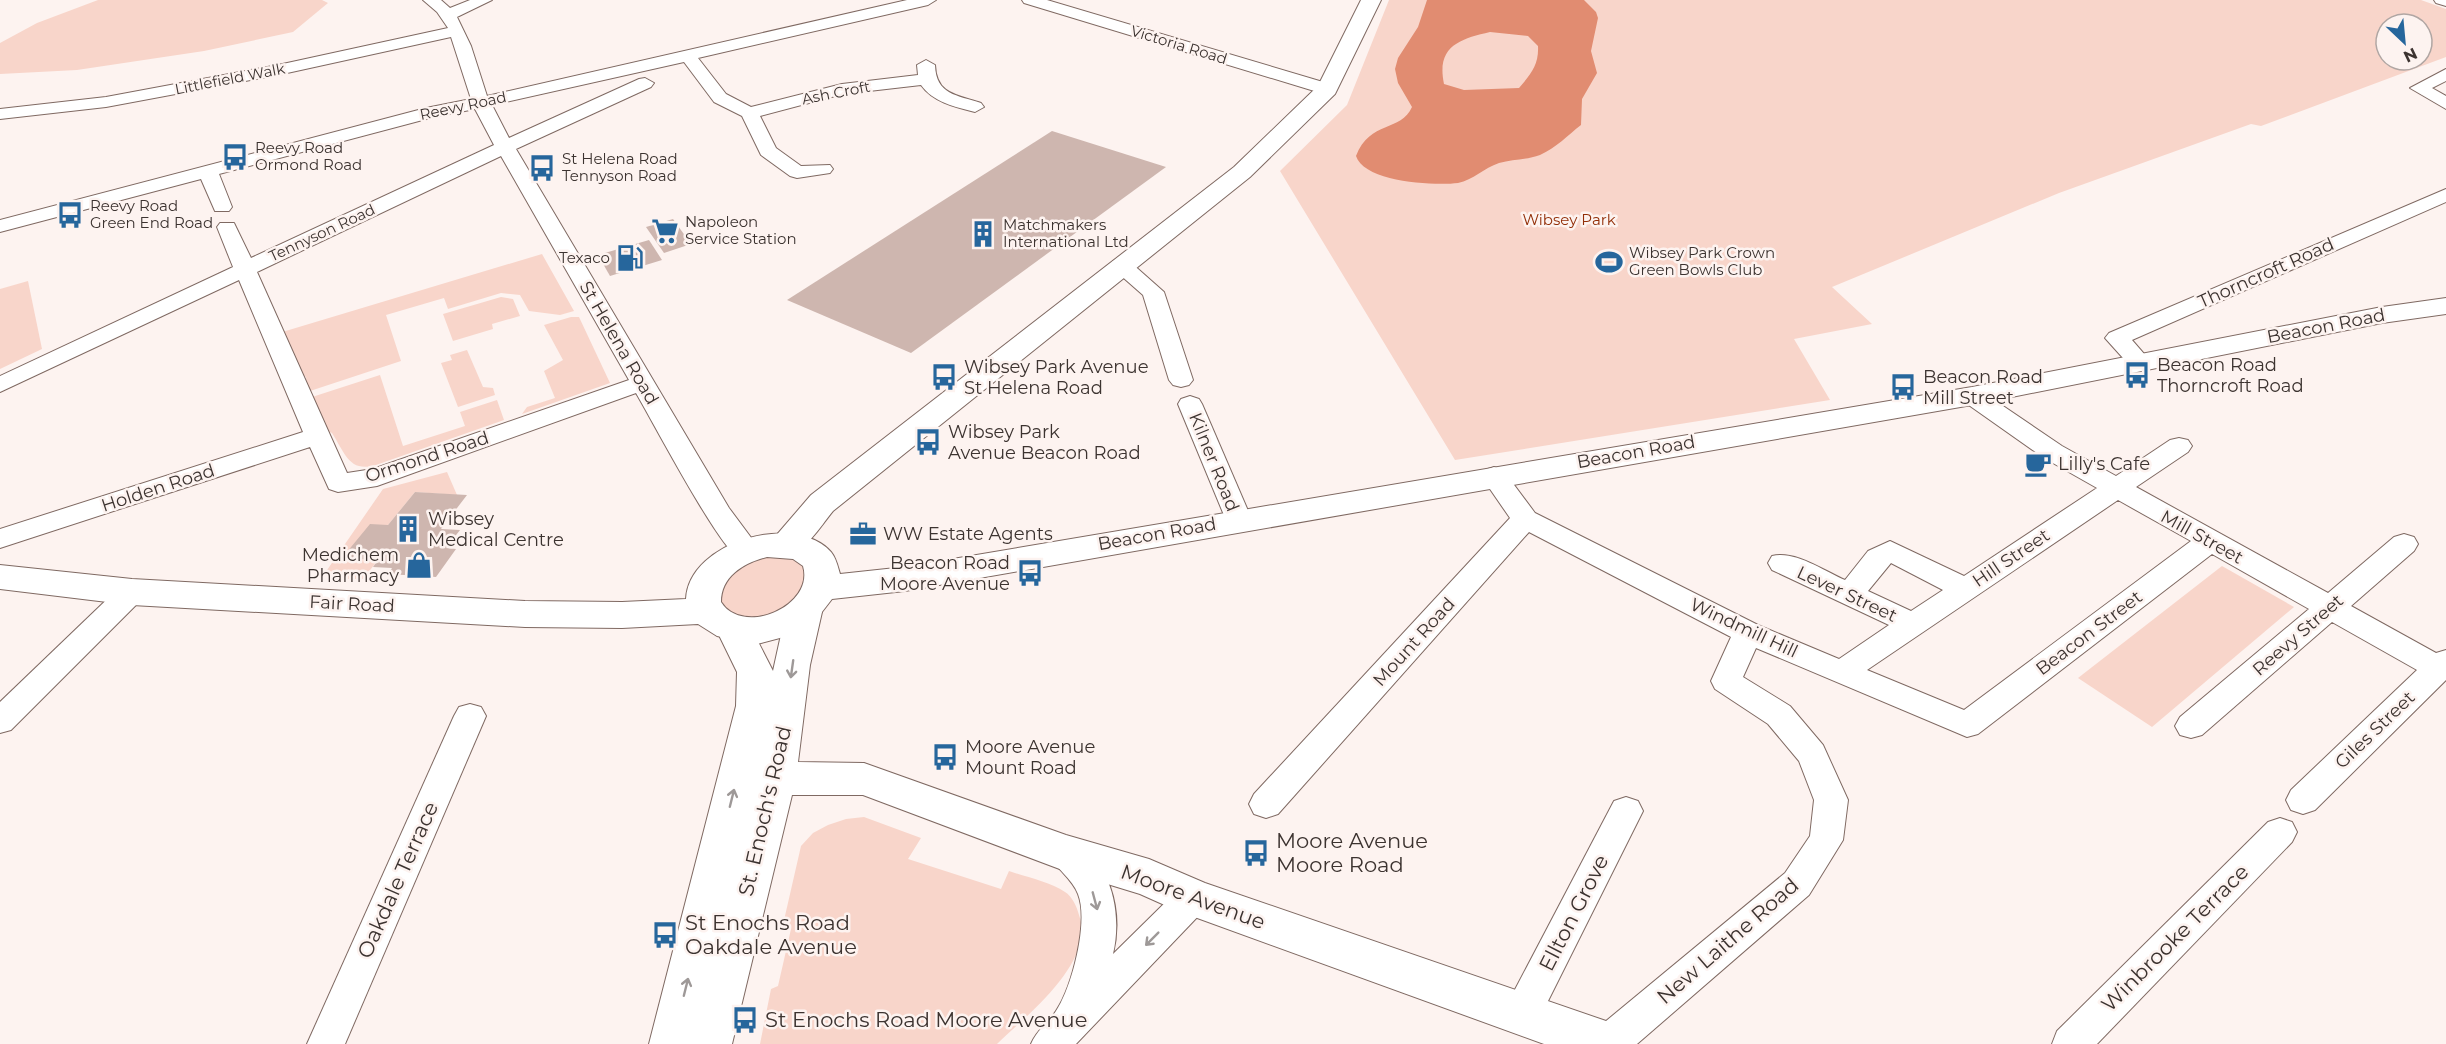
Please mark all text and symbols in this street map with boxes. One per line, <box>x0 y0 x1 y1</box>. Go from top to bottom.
north arrow <box>2374 12 2434 72</box>
street label: Victoria Road <box>1129 21 1230 68</box>
text: N <box>2400 44 2420 66</box>
street label: Littlefield Walk <box>173 59 287 99</box>
street label: Ash Croft <box>800 77 872 108</box>
street label: Reevy Road <box>418 87 508 124</box>
place label: Reevy Road Ormond Road <box>255 138 362 174</box>
bus stop icon: Reevy Road Ormond Road <box>220 142 250 172</box>
place label: St Helena Road Tennyson Road <box>562 149 678 185</box>
bus stop icon: St Helena Road Tennyson Road <box>527 153 557 183</box>
place label: Reevy Road Green End Road <box>90 196 213 232</box>
bus stop icon: Reevy Road Green End Road <box>55 200 85 230</box>
street label: Tennyson Road <box>266 200 378 265</box>
park label: Wibsey Park <box>1522 210 1616 229</box>
place label: Napoleon Service Station <box>685 212 797 248</box>
place label: Matchmakers International Ltd <box>1003 215 1129 251</box>
supermarket icon: Napoleon Service Station <box>650 216 680 246</box>
building icon: Matchmakers International Ltd <box>968 219 998 249</box>
street label: Thorncroft Road <box>2195 233 2337 313</box>
fuel station icon: Texaco <box>615 243 645 273</box>
place label: Wibsey Park Crown Green Bowls Club <box>1629 243 1775 279</box>
sports icon: Wibsey Park Crown Green Bowls Club <box>1594 247 1624 277</box>
place label: Texaco <box>559 248 610 267</box>
street label: St Helena Road <box>575 277 663 409</box>
street label: Beacon Road <box>2265 304 2387 348</box>
place label: Beacon Road Thorncroft Road <box>2157 354 2304 397</box>
place label: Wibsey Park Avenue St Helena Road <box>964 356 1149 399</box>
bus stop icon: Beacon Road Thorncroft Road <box>2122 360 2152 390</box>
bus stop icon: Wibsey Park Avenue St Helena Road <box>929 362 959 392</box>
place label: Beacon Road Mill Street <box>1923 366 2043 409</box>
bus stop icon: Beacon Road Mill Street <box>1888 372 1918 402</box>
street label: Kilner Road <box>1184 409 1244 515</box>
place label: Wibsey Park Avenue Beacon Road <box>948 421 1141 464</box>
street label: Ormond Road <box>362 427 492 487</box>
bus stop icon: Wibsey Park Avenue Beacon Road <box>913 427 943 457</box>
street label: Beacon Road <box>1575 431 1697 473</box>
cafe icon: Lilly's Cafe <box>2023 449 2053 479</box>
place label: Lilly's Cafe <box>2058 453 2150 475</box>
street label: Holden Road <box>99 459 217 517</box>
street label: Mill Street <box>2157 505 2247 569</box>
place label: Wibsey Medical Centre <box>428 508 564 551</box>
street label: Beacon Road <box>1096 513 1218 555</box>
building icon: Wibsey Medical Centre <box>393 514 423 544</box>
office icon: WW Estate Agents <box>848 519 878 549</box>
place label: WW Estate Agents <box>883 523 1053 545</box>
street label: Hill Street <box>1968 524 2054 592</box>
place label: Medichem Pharmacy <box>302 544 399 587</box>
shop icon: Medichem Pharmacy <box>404 550 434 580</box>
place label: Beacon Road Moore Avenue <box>880 552 1010 595</box>
bus stop icon: Beacon Road Moore Avenue <box>1015 558 1045 588</box>
street label: Lever Street <box>1793 561 1901 627</box>
street label: Beacon Street <box>2032 586 2146 680</box>
street label: Reevy Street <box>2248 590 2348 680</box>
street label: Fair Road <box>309 591 395 617</box>
street label: Mount Road <box>1368 593 1460 691</box>
street label: Windmill Hill <box>1687 593 1801 663</box>
one-way arrow <box>786 658 797 678</box>
street label: Giles Street <box>2331 687 2419 773</box>
street label: St. Enoch's Road <box>733 723 796 898</box>
place label: Moore Avenue Mount Road <box>965 736 1095 779</box>
bus stop icon: Moore Avenue Mount Road <box>930 742 960 772</box>
one-way arrow <box>727 789 739 808</box>
street label: Oakdale Terrace <box>352 798 443 962</box>
place label: Moore Avenue Moore Road <box>1276 828 1428 877</box>
bus stop icon: Moore Avenue Moore Road <box>1241 838 1271 868</box>
street label: Ellton Grove <box>1534 850 1614 975</box>
street label: Moore Avenue <box>1117 859 1269 934</box>
street label: Winbrooke Terrace <box>2096 859 2253 1016</box>
street label: New Laithe Road <box>1652 872 1804 1009</box>
one-way arrow <box>1090 892 1102 911</box>
place label: St Enochs Road Oakdale Avenue <box>685 910 857 959</box>
bus stop icon: St Enochs Road Oakdale Avenue <box>650 920 680 950</box>
one-way arrow <box>1144 932 1159 947</box>
one-way arrow <box>680 978 692 997</box>
bus stop icon: St Enochs Road Moore Avenue <box>730 1005 760 1035</box>
place label: St Enochs Road Moore Avenue <box>765 1007 1087 1032</box>

